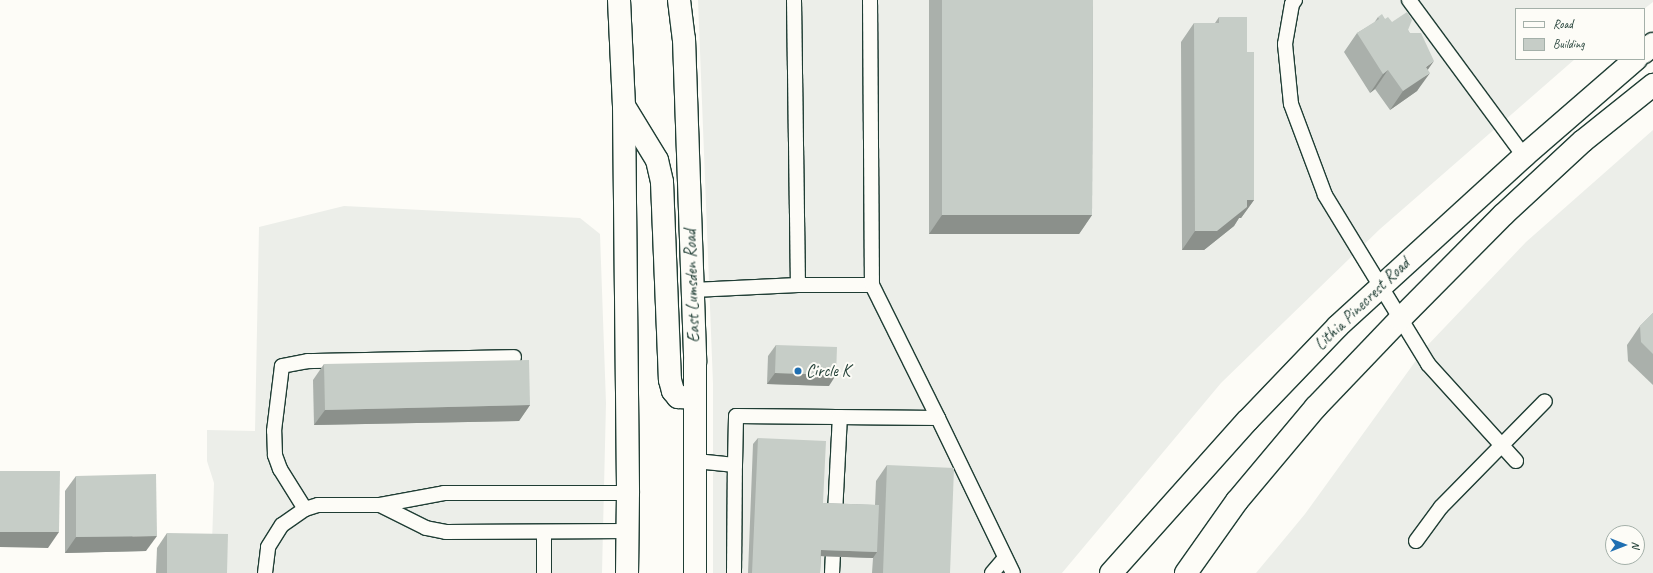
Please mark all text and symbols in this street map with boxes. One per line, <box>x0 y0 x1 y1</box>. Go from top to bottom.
legend <box>1515 8 1645 60</box>
text: Road <box>1553 16 1573 32</box>
text: Building <box>1553 36 1585 52</box>
street label: East Lumsden Road <box>680 229 704 343</box>
street label: Lithia Pinecrest Road <box>1310 254 1414 354</box>
place label: Circle K <box>806 361 850 381</box>
marker: Circle K <box>793 366 803 376</box>
north arrow <box>1605 525 1645 565</box>
text: N <box>1629 542 1643 548</box>

